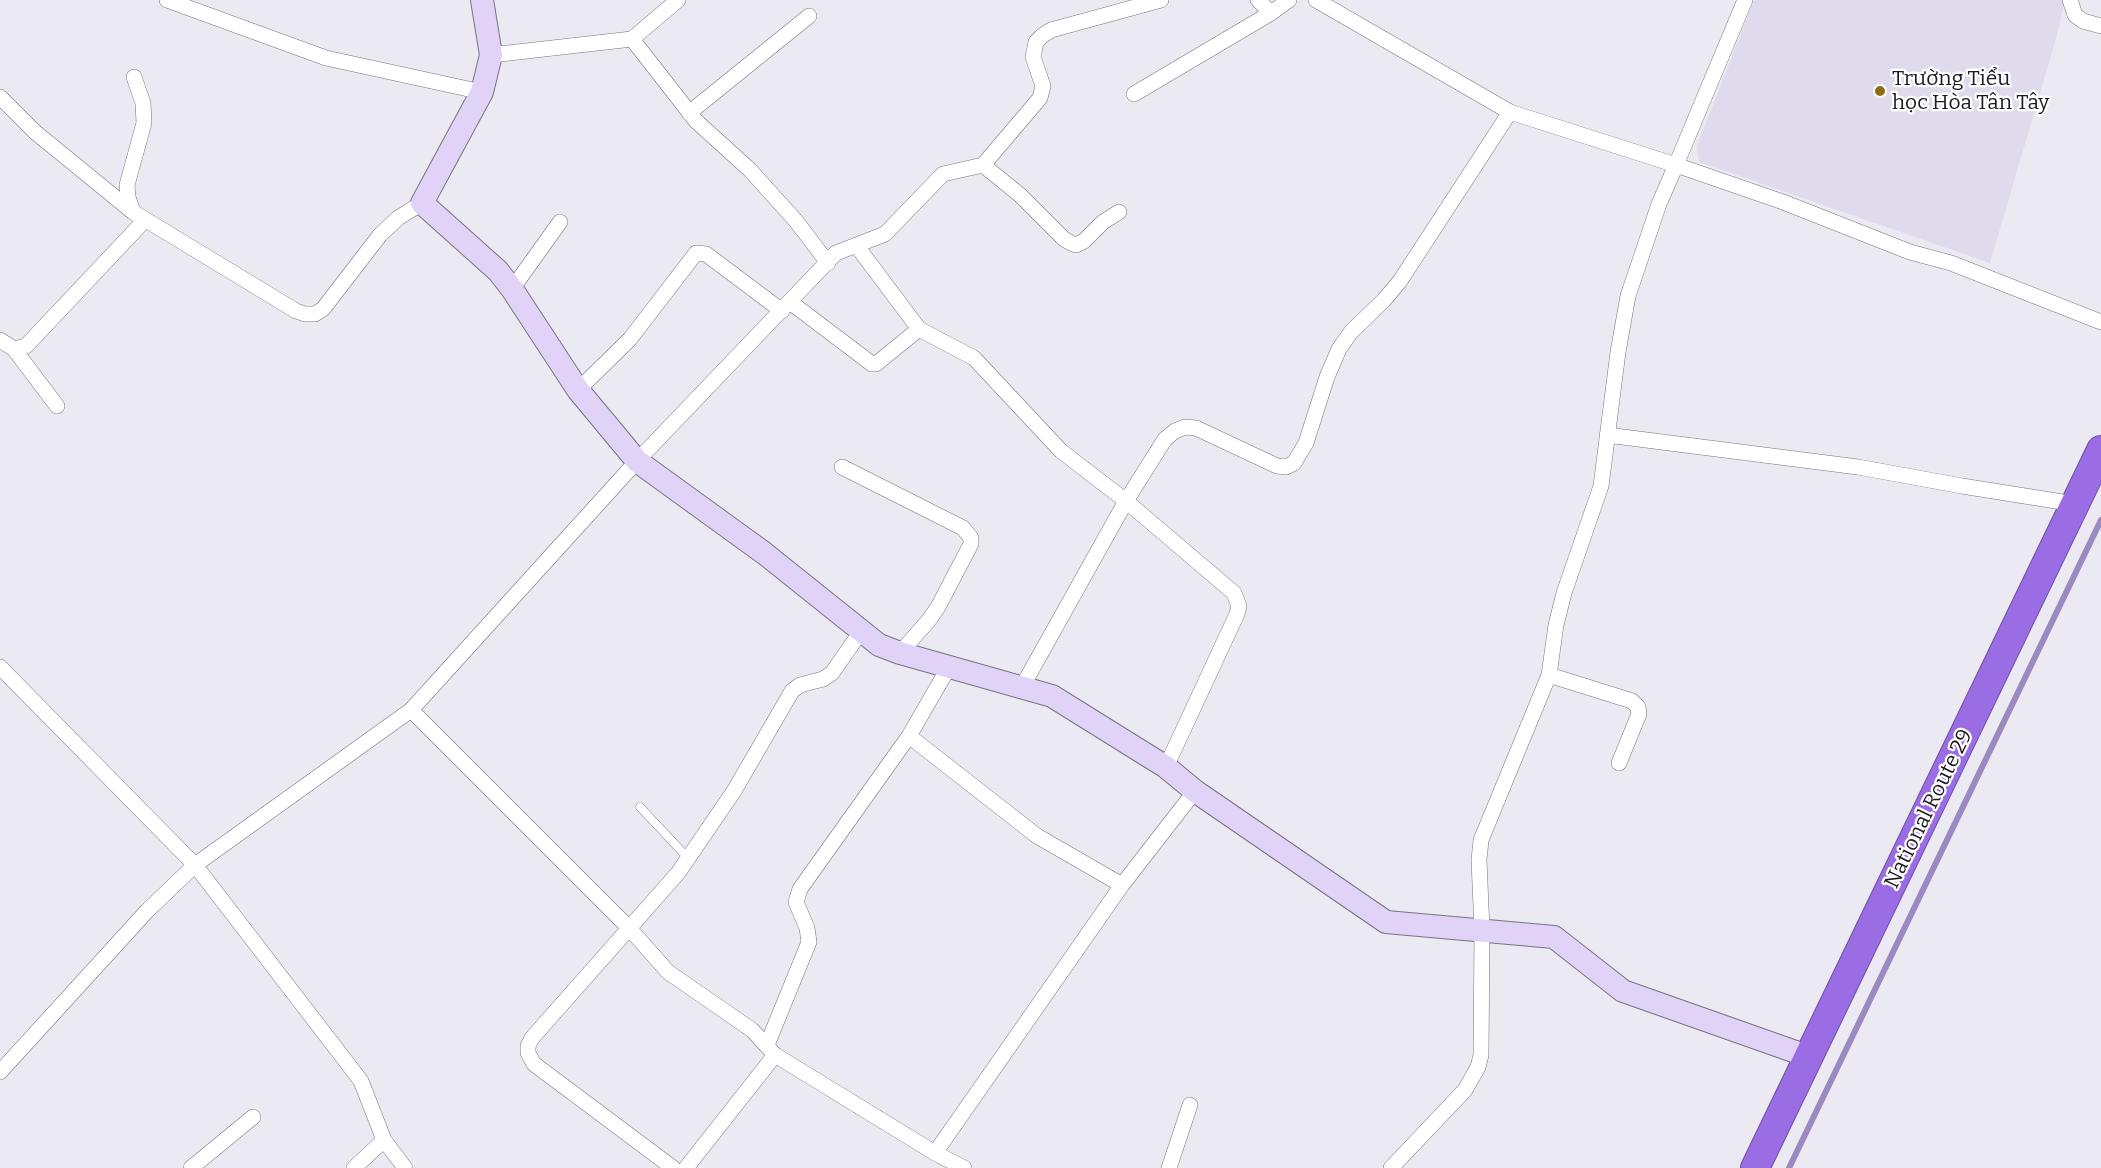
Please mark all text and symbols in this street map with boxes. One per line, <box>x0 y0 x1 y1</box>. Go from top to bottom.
place label: Trường Tiểu học Hòa Tân Tây <box>1892 66 2049 116</box>
marker: Trường Tiểu học Hòa Tân Tây <box>1873 84 1887 98</box>
street label: National Route 29 <box>1880 725 1978 893</box>

